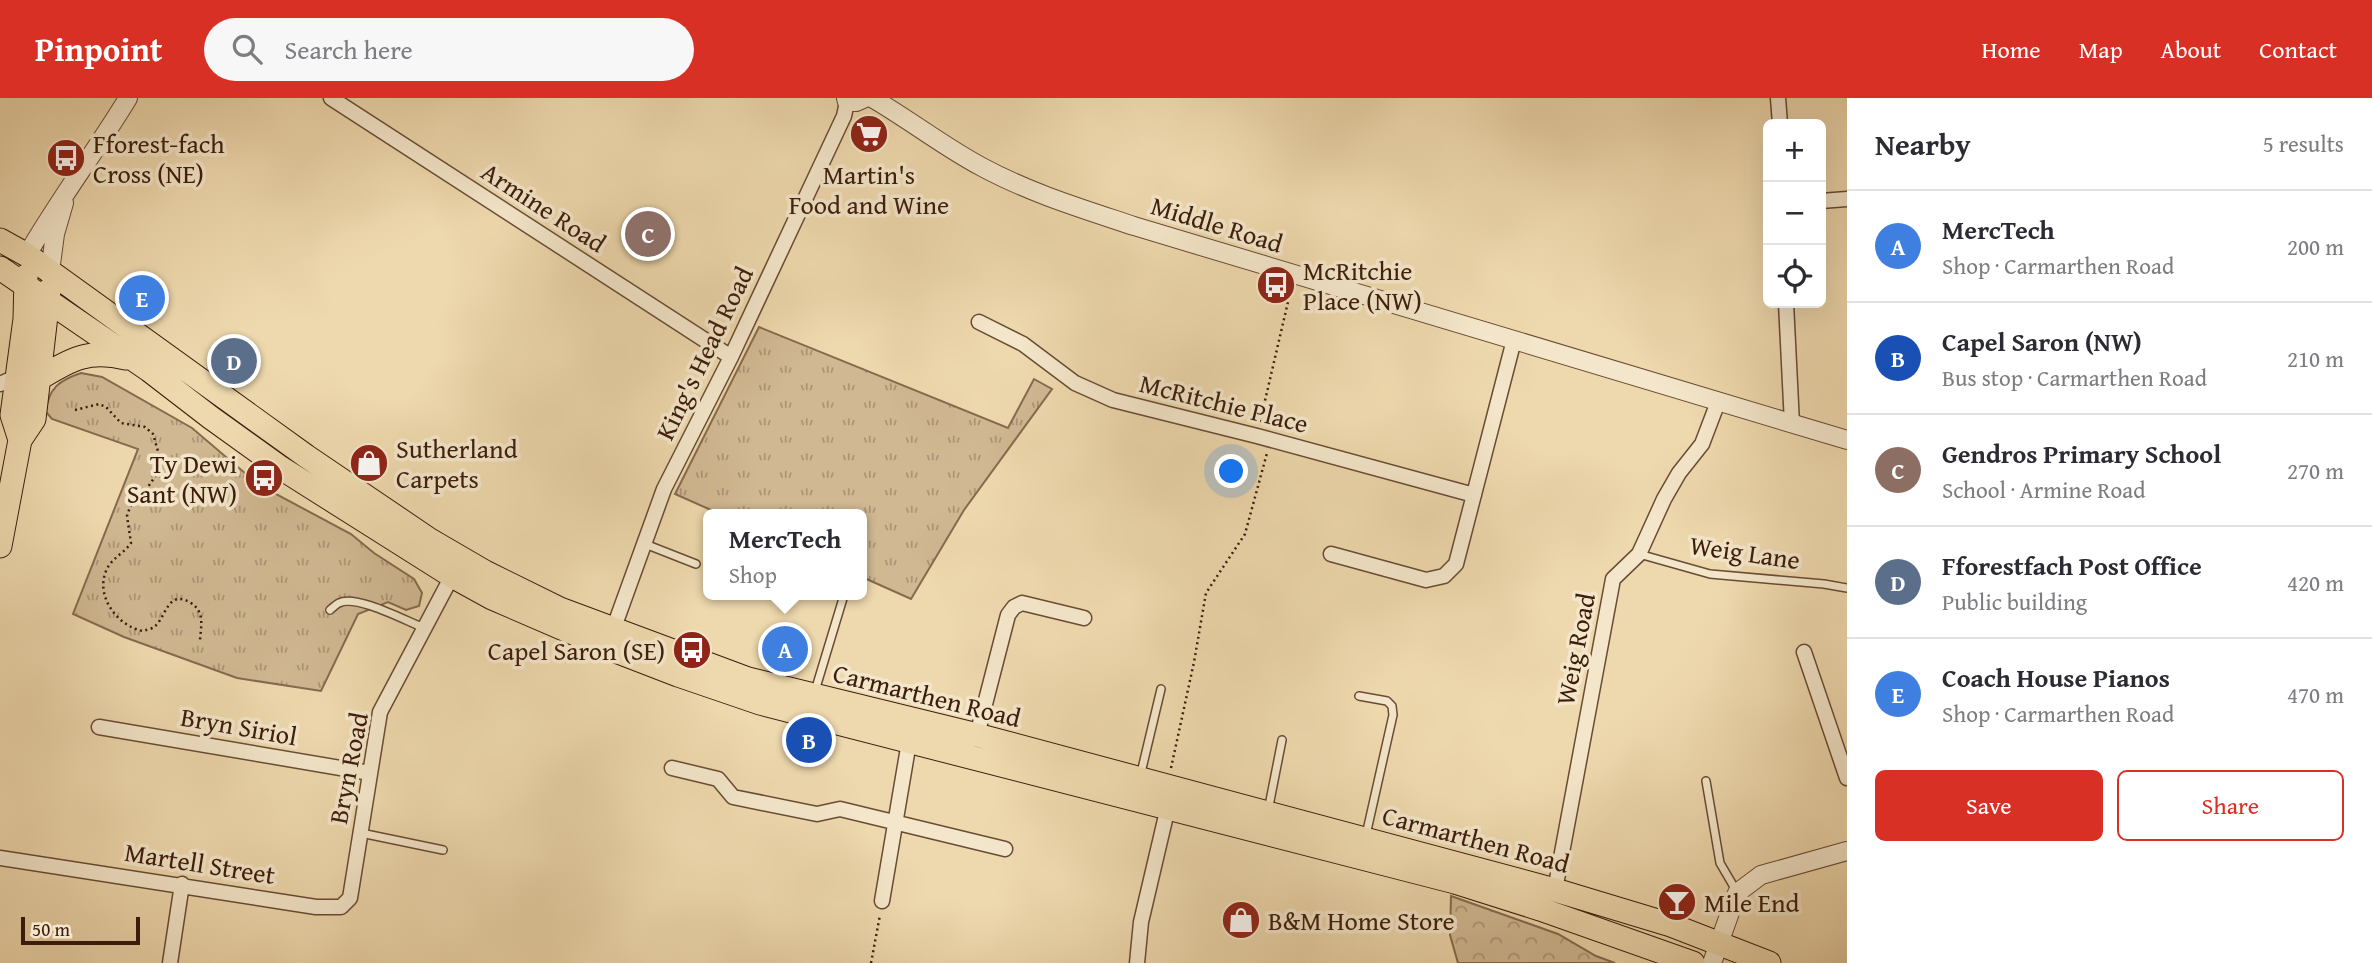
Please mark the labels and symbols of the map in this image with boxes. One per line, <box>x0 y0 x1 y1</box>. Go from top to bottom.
supermarket icon: Martin's Food and Wine <box>848 113 890 155</box>
place label: Fforest-fach Cross (NE) <box>93 124 225 193</box>
bus stop icon: Fforest-fach Cross (NE) <box>45 137 87 179</box>
street label: Armine Road <box>474 152 614 262</box>
place label: Martin's Food and Wine <box>789 155 949 224</box>
street label: Middle Road <box>1146 185 1288 263</box>
pin: C <box>625 208 671 260</box>
place label: McRitchie Place (NW) <box>1303 251 1422 320</box>
street label: King's Head Road <box>645 260 763 446</box>
bus stop icon: McRitchie Place (NW) <box>1255 264 1297 306</box>
pin: E <box>119 272 165 324</box>
pin: D <box>211 335 257 387</box>
street label: McRitchie Place <box>1136 363 1312 443</box>
place label: Sutherland Carpets <box>396 429 518 498</box>
shop icon: Sutherland Carpets <box>348 442 390 484</box>
place label: Ty Dewi Sant (NW) <box>127 444 237 513</box>
your location <box>1214 454 1248 488</box>
bus stop icon: Ty Dewi Sant (NW) <box>243 457 285 499</box>
street label: Weig Lane <box>1687 525 1803 579</box>
street label: Weig Road <box>1545 589 1605 709</box>
pin: A <box>762 623 808 675</box>
bus stop icon: Capel Saron (SE) <box>671 629 713 671</box>
place label: Capel Saron (SE) <box>488 631 665 670</box>
street label: Carmarthen Road <box>829 653 1025 737</box>
street label: Bryn Siriol <box>178 697 300 755</box>
street label: Bryn Road <box>318 709 378 827</box>
pin: B <box>786 714 832 766</box>
street label: Carmarthen Road <box>1378 795 1574 883</box>
street label: Martell Street <box>122 832 278 894</box>
bar icon: Mile End <box>1656 881 1698 923</box>
place label: Mile End <box>1704 883 1800 922</box>
shop icon: B&M Home Store <box>1220 899 1262 941</box>
place label: B&M Home Store <box>1268 901 1455 940</box>
scale bar <box>21 914 140 946</box>

